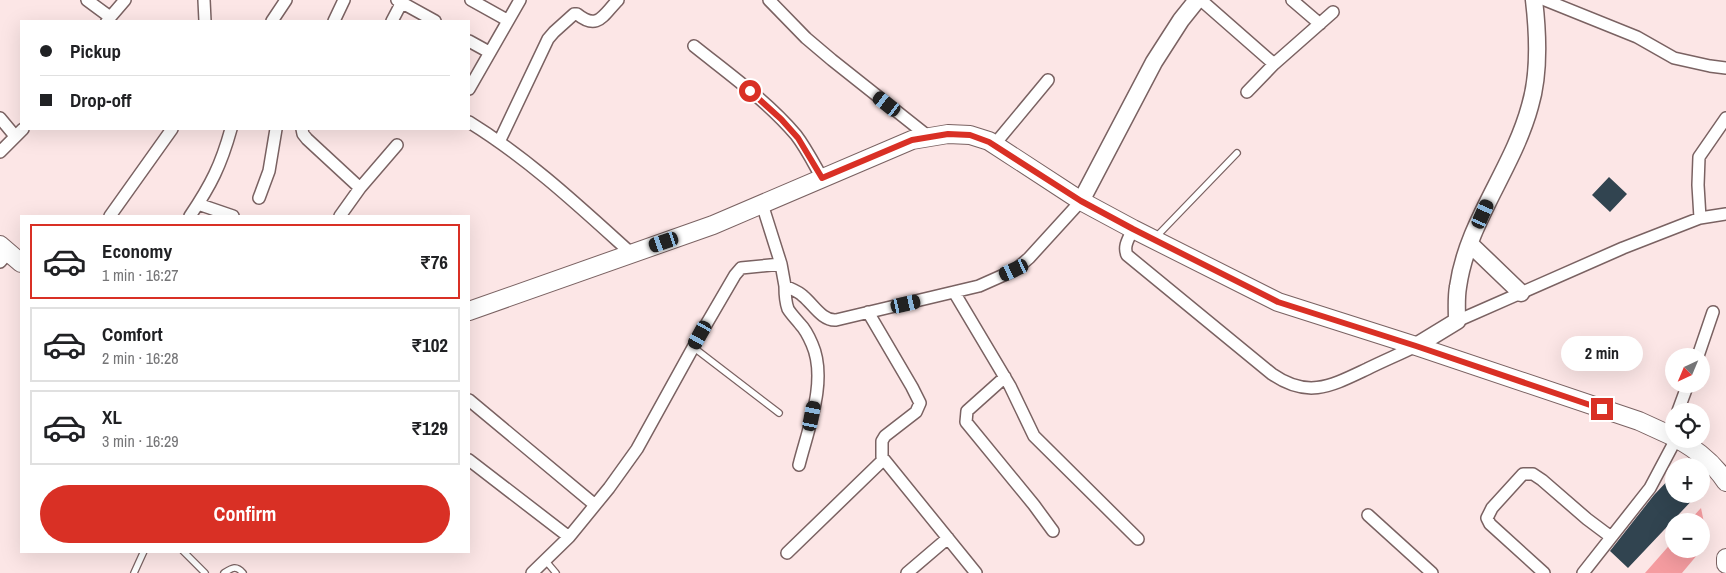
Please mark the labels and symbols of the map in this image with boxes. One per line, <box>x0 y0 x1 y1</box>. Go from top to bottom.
route start <box>739 80 761 102</box>
car <box>870 89 903 119</box>
car <box>1470 197 1495 231</box>
car <box>647 230 680 254</box>
car <box>997 257 1030 283</box>
car <box>889 293 922 315</box>
car <box>686 318 713 352</box>
callout: 2 min <box>1561 336 1643 372</box>
north arrow <box>1665 348 1710 392</box>
route end <box>1591 398 1613 420</box>
car <box>801 400 822 432</box>

